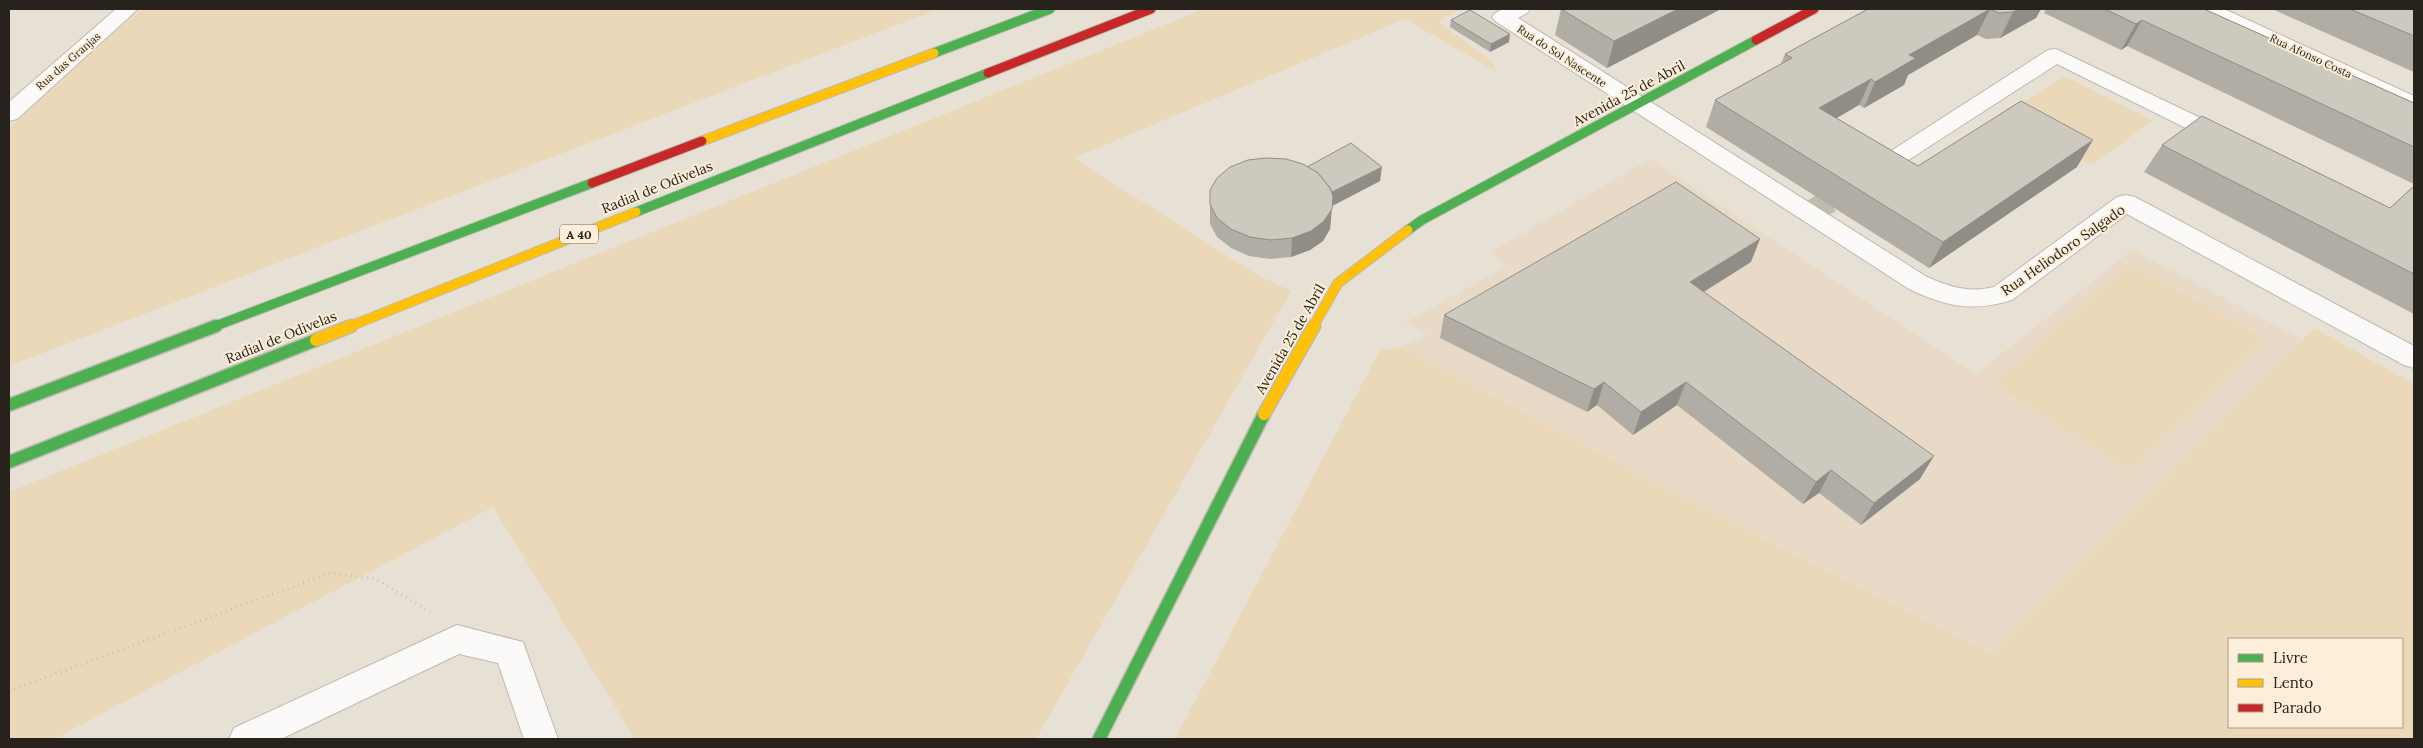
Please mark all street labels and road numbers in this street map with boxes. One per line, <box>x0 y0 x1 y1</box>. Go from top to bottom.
street label: Rua do Sol Nascente <box>1515 22 1610 90</box>
street label: Rua das Granjas <box>33 29 103 93</box>
street label: Rua Afonso Costa <box>2268 31 2355 81</box>
street label: Avenida 25 de Abril <box>1569 56 1688 131</box>
street label: Radial de Odivelas <box>599 157 715 217</box>
street label: Rua Heliodoro Salgado <box>1998 200 2128 300</box>
road number: A 40 <box>560 224 598 243</box>
street label: Avenida 25 de Abril <box>1251 281 1329 398</box>
street label: Radial de Odivelas <box>223 307 339 367</box>

